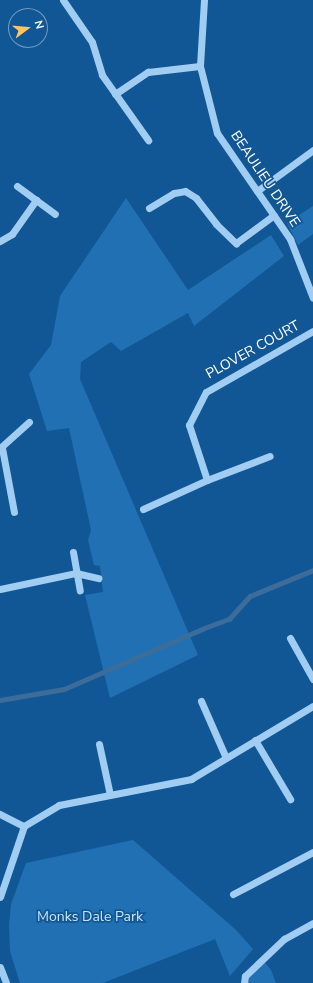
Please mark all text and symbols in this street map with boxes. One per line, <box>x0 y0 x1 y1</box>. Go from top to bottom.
north arrow <box>8 8 48 48</box>
text: N <box>31 19 47 31</box>
street label: BEAULIEU DRIVE <box>227 128 303 230</box>
street label: PLOVER COURT <box>203 317 303 383</box>
park label: Monks Dale Park <box>37 909 143 925</box>

